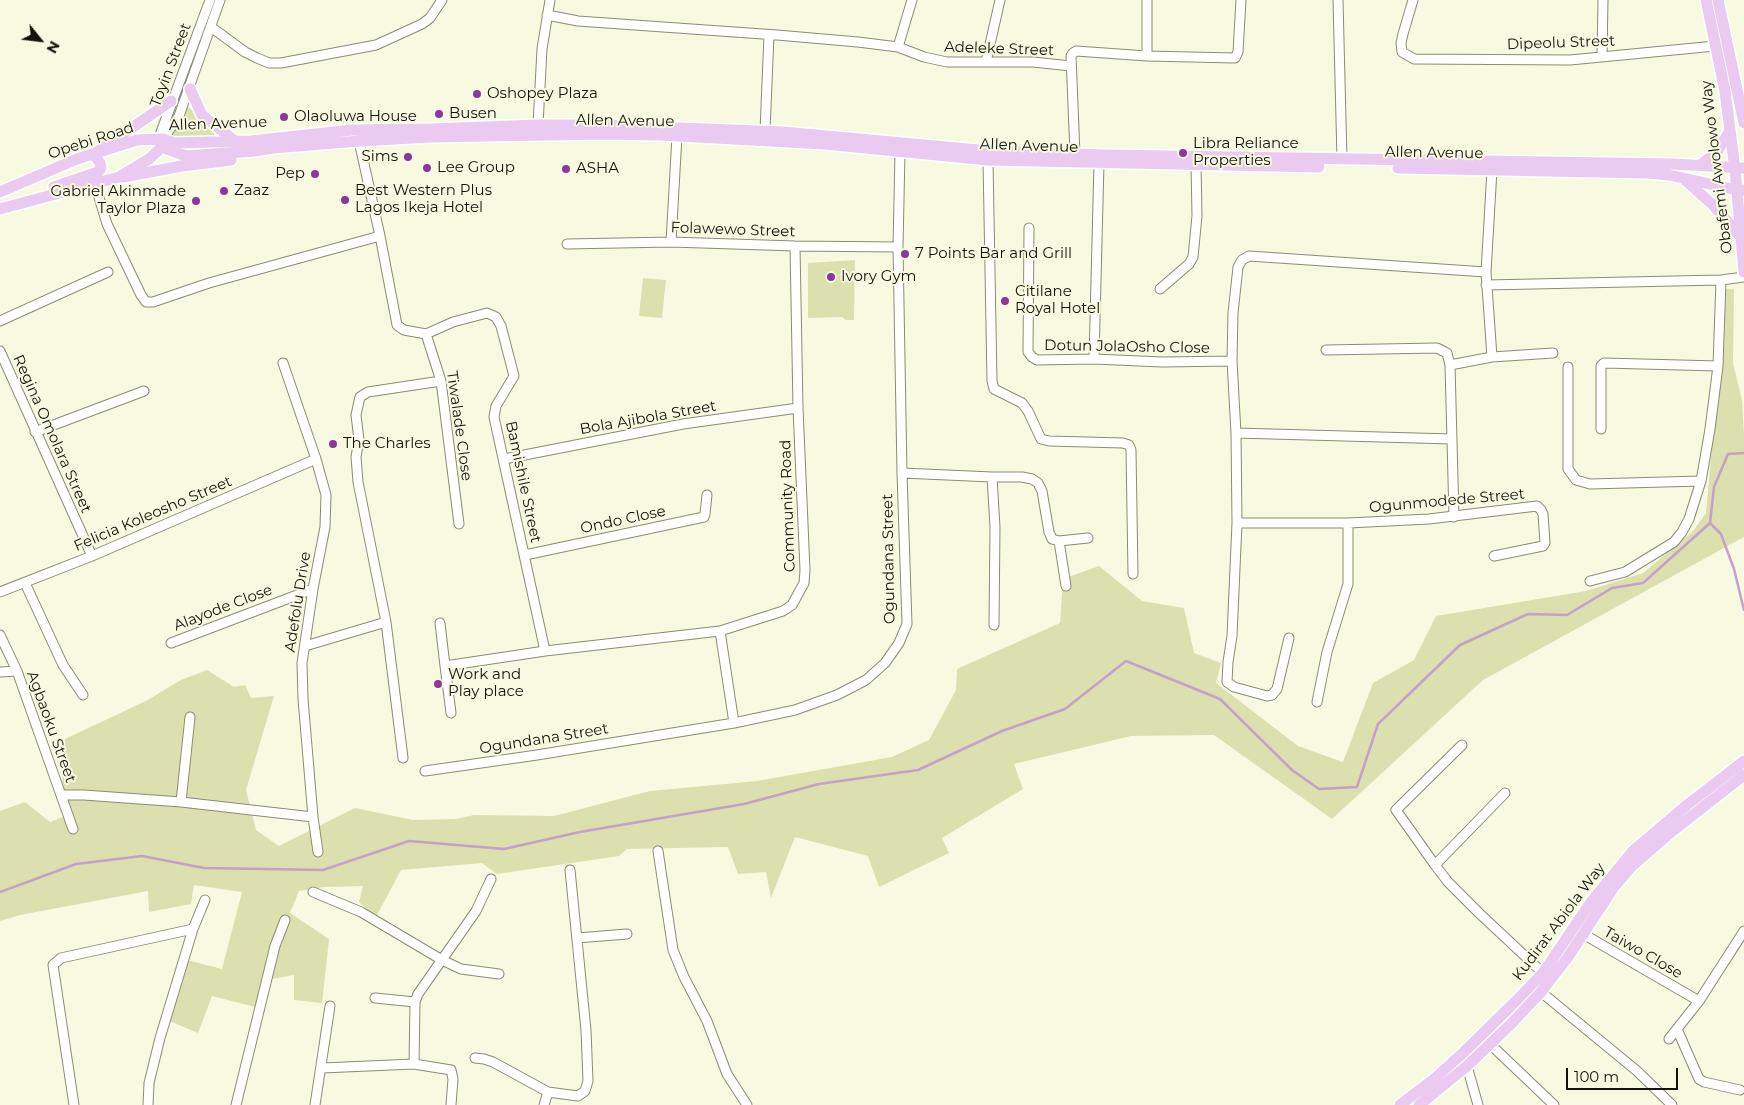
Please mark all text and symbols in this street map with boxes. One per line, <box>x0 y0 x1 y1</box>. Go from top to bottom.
north arrow <box>15 15 65 65</box>
street label: Toyin Street <box>147 20 195 110</box>
street label: Dipeolu Street <box>1506 32 1616 54</box>
text: N <box>43 38 64 57</box>
street label: Adeleke Street <box>944 38 1054 60</box>
street label: Obafemi Awolowo Way <box>1697 79 1737 255</box>
place label: Oshopey Plaza <box>487 85 598 103</box>
marker: Oshopey Plaza <box>471 88 483 100</box>
place label: Busen <box>449 105 497 123</box>
place label: Olaoluwa House <box>294 108 417 126</box>
marker: Busen <box>433 108 445 120</box>
marker: Olaoluwa House <box>278 111 290 123</box>
street label: Allen Avenue <box>576 111 674 131</box>
street label: Allen Avenue <box>168 113 268 135</box>
street label: Opebi Road <box>46 119 136 163</box>
street label: Allen Avenue <box>979 135 1079 157</box>
place label: Libra Reliance Properties <box>1193 135 1299 170</box>
street label: Allen Avenue <box>1385 143 1483 163</box>
marker: Libra Reliance Properties <box>1177 147 1189 159</box>
place label: Sims <box>362 148 398 166</box>
marker: Sims <box>402 151 414 163</box>
place label: Lee Group <box>437 159 515 177</box>
place label: ASHA <box>576 160 619 178</box>
marker: Lee Group <box>421 162 433 174</box>
marker: ASHA <box>560 163 572 175</box>
place label: Pep <box>275 165 305 183</box>
marker: Pep <box>309 168 321 180</box>
place label: Zaaz <box>234 182 269 200</box>
place label: Best Western Plus Lagos Ikeja Hotel <box>355 182 492 217</box>
place label: Gabriel Akinmade Taylor Plaza <box>51 183 186 218</box>
marker: Zaaz <box>218 185 230 197</box>
marker: Best Western Plus Lagos Ikeja Hotel <box>339 194 351 206</box>
marker: Gabriel Akinmade Taylor Plaza <box>190 195 202 207</box>
street label: Folawewo Street <box>670 219 796 241</box>
place label: 7 Points Bar and Grill <box>915 245 1072 263</box>
marker: 7 Points Bar and Grill <box>899 248 911 260</box>
place label: Ivory Gym <box>841 268 916 286</box>
marker: Ivory Gym <box>825 271 837 283</box>
place label: Citilane Royal Hotel <box>1015 283 1100 318</box>
marker: Citilane Royal Hotel <box>999 295 1011 307</box>
street label: Dotun JolaOsho Close <box>1044 337 1210 357</box>
street label: Regina Omolara Street <box>9 352 95 516</box>
street label: Tiwalade Close <box>442 370 476 482</box>
street label: Bola Ajibola Street <box>578 397 718 439</box>
street label: Bamishile Street <box>501 419 545 545</box>
place label: The Charles <box>343 435 431 453</box>
marker: The Charles <box>327 438 339 450</box>
street label: Community Road <box>777 439 799 573</box>
street label: Felicia Koleosho Street <box>71 473 235 555</box>
street label: Ogunmodede Street <box>1368 485 1526 517</box>
street label: Ogundana Street <box>879 494 899 624</box>
street label: Ondo Close <box>579 502 667 538</box>
street label: Adefolu Drive <box>281 550 315 654</box>
street label: Alayode Close <box>171 581 275 635</box>
place label: Work and Play place <box>448 666 524 701</box>
street label: Agbaoku Street <box>22 669 80 785</box>
marker: Work and Play place <box>432 678 444 690</box>
street label: Ogundana Street <box>478 720 610 758</box>
street label: Kudirat Abiola Way <box>1509 860 1609 984</box>
street label: Taiwo Close <box>1600 923 1686 983</box>
scale bar <box>1569 1058 1682 1090</box>
text: 100 m <box>1574 1067 1619 1086</box>

